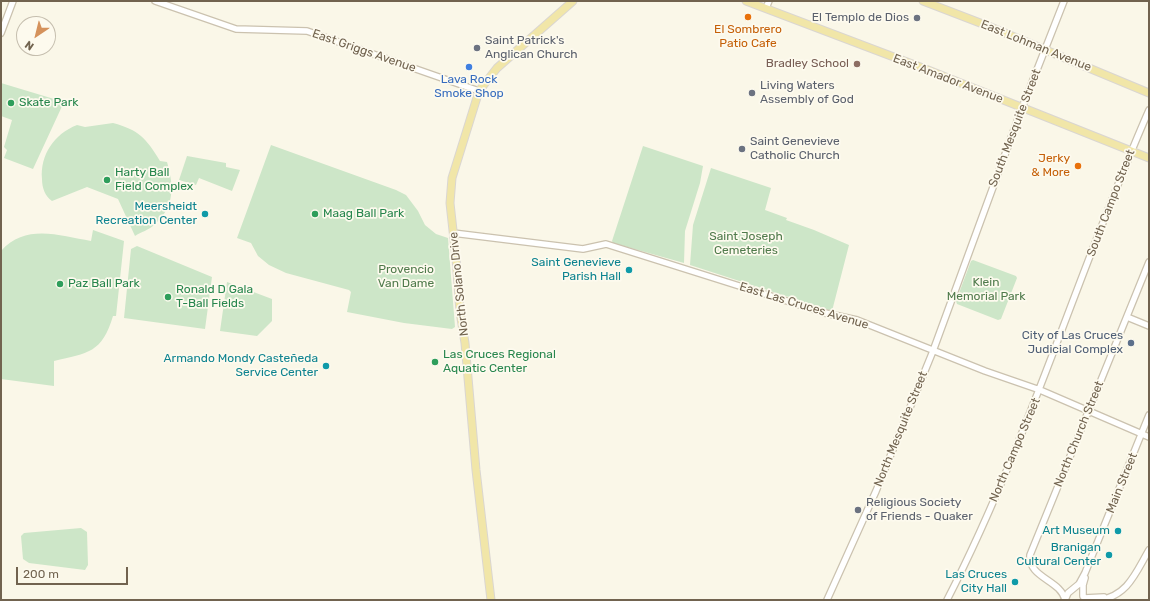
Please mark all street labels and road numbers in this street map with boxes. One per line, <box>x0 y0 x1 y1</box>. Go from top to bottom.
street label: East Lohman Avenue <box>979 17 1093 75</box>
street label: East Griggs Avenue <box>310 26 418 76</box>
street label: East Amador Avenue <box>891 51 1005 107</box>
street label: South Mesquite Street <box>986 67 1044 189</box>
street label: South Campo Street <box>1084 147 1138 259</box>
street label: North Solano Drive <box>446 231 472 337</box>
street label: East Las Cruces Avenue <box>738 279 870 333</box>
street label: North Mesquite Street <box>871 369 931 489</box>
street label: North Church Street <box>1051 379 1107 489</box>
street label: North Campo Street <box>987 396 1043 504</box>
street label: Main Street <box>1103 451 1141 515</box>

